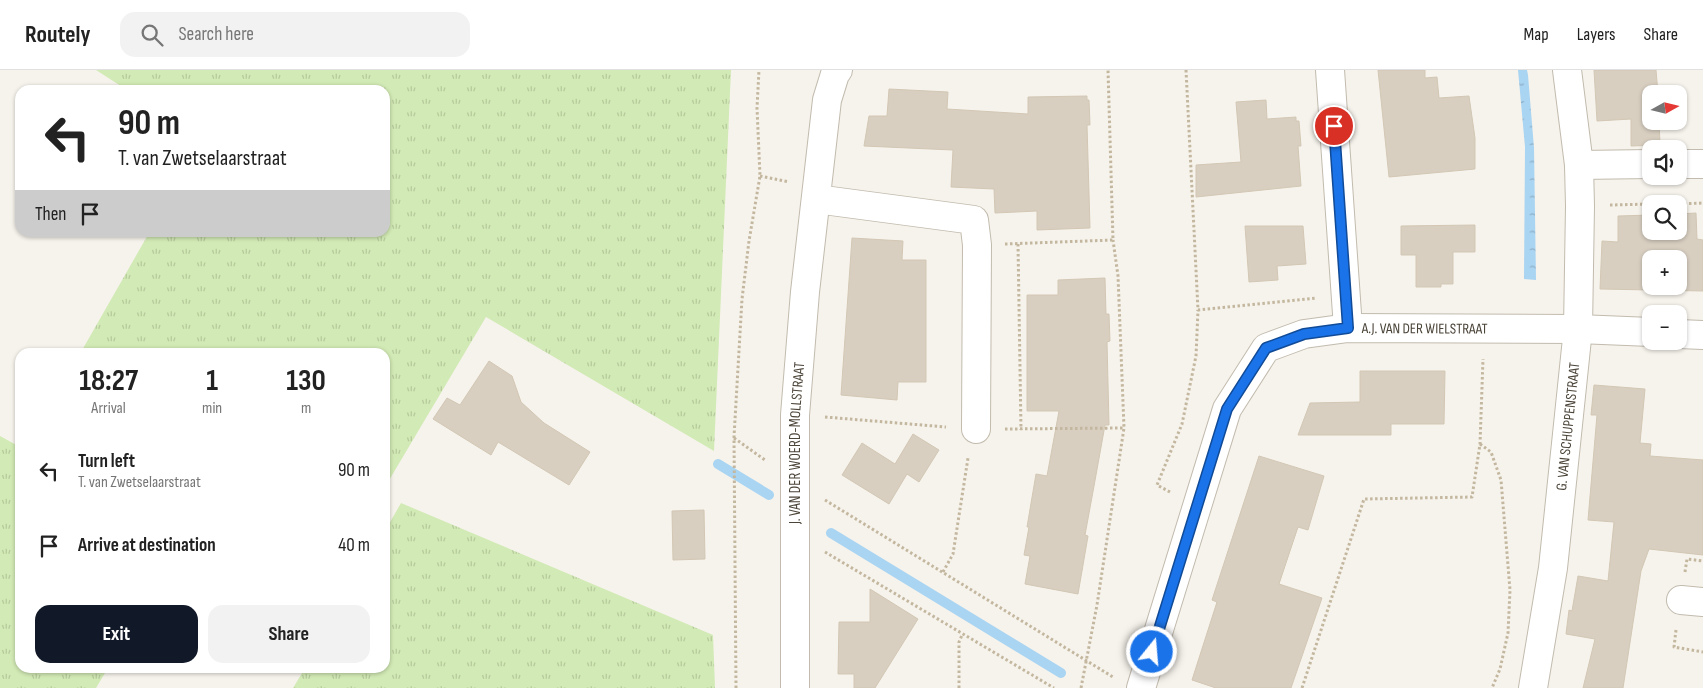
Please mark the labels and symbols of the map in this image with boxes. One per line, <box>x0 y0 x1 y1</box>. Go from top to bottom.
north arrow <box>1642 85 1688 130</box>
pin <box>1313 105 1355 147</box>
street label: A.J. VAN DER WIELSTRAAT <box>1361 319 1488 339</box>
street label: J. VAN DER WOERD-MOLLSTRAAT <box>786 361 809 525</box>
street label: G. VAN SCHUPPENSTRAAT <box>1552 362 1584 491</box>
position arrow <box>1125 625 1177 677</box>

